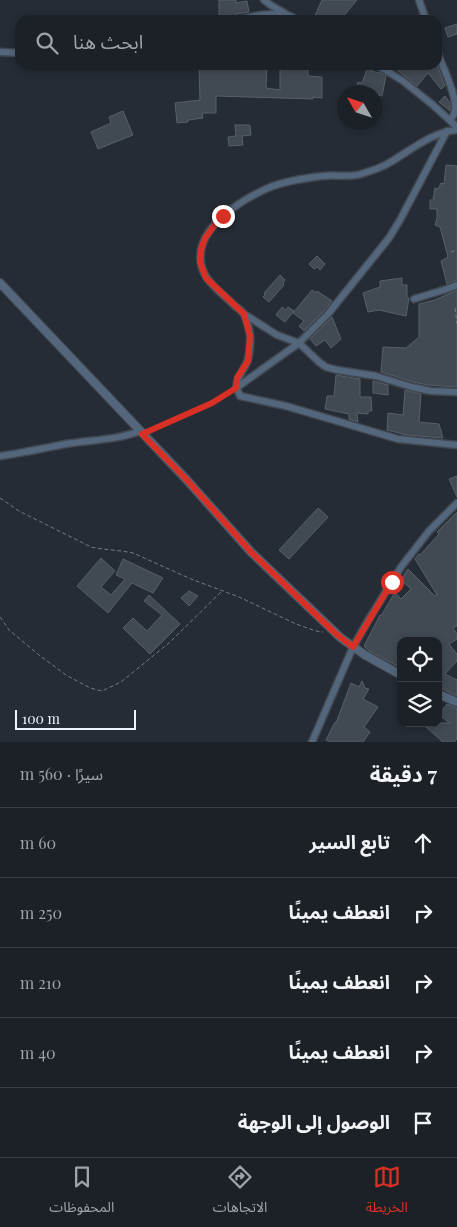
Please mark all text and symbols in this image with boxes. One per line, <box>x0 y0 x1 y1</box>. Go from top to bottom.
search box <box>15 15 442 70</box>
text: ابحث هنا <box>73 28 143 54</box>
icon: search <box>33 29 61 57</box>
north arrow <box>337 85 382 130</box>
route end <box>212 205 235 228</box>
route start <box>381 571 404 594</box>
map controls <box>397 637 442 727</box>
button: locate <box>397 637 442 682</box>
button: layers <box>397 682 442 727</box>
scale bar <box>15 707 136 730</box>
text: 100 m <box>22 709 60 728</box>
text: 7 دقيقة <box>370 759 437 787</box>
text: سيرًا · 560 m <box>20 763 103 784</box>
text: تابع السير <box>309 828 390 854</box>
icon: ahead <box>409 829 437 857</box>
text: 60 m <box>20 832 56 853</box>
text: انعطف يمينًا <box>288 898 390 924</box>
icon: right <box>409 899 437 927</box>
text: 250 m <box>20 902 62 923</box>
text: انعطف يمينًا <box>288 968 390 994</box>
icon: right <box>409 969 437 997</box>
text: 210 m <box>20 972 61 993</box>
text: انعطف يمينًا <box>288 1038 390 1064</box>
icon: right <box>409 1039 437 1067</box>
text: 40 m <box>20 1042 56 1063</box>
text: الوصول إلى الوجهة <box>238 1108 390 1134</box>
icon: arrive <box>409 1109 437 1137</box>
tab: المحفوظات <box>49 1163 114 1222</box>
tab: الاتجاهات <box>213 1163 267 1222</box>
tab: الخريطة <box>366 1163 408 1222</box>

